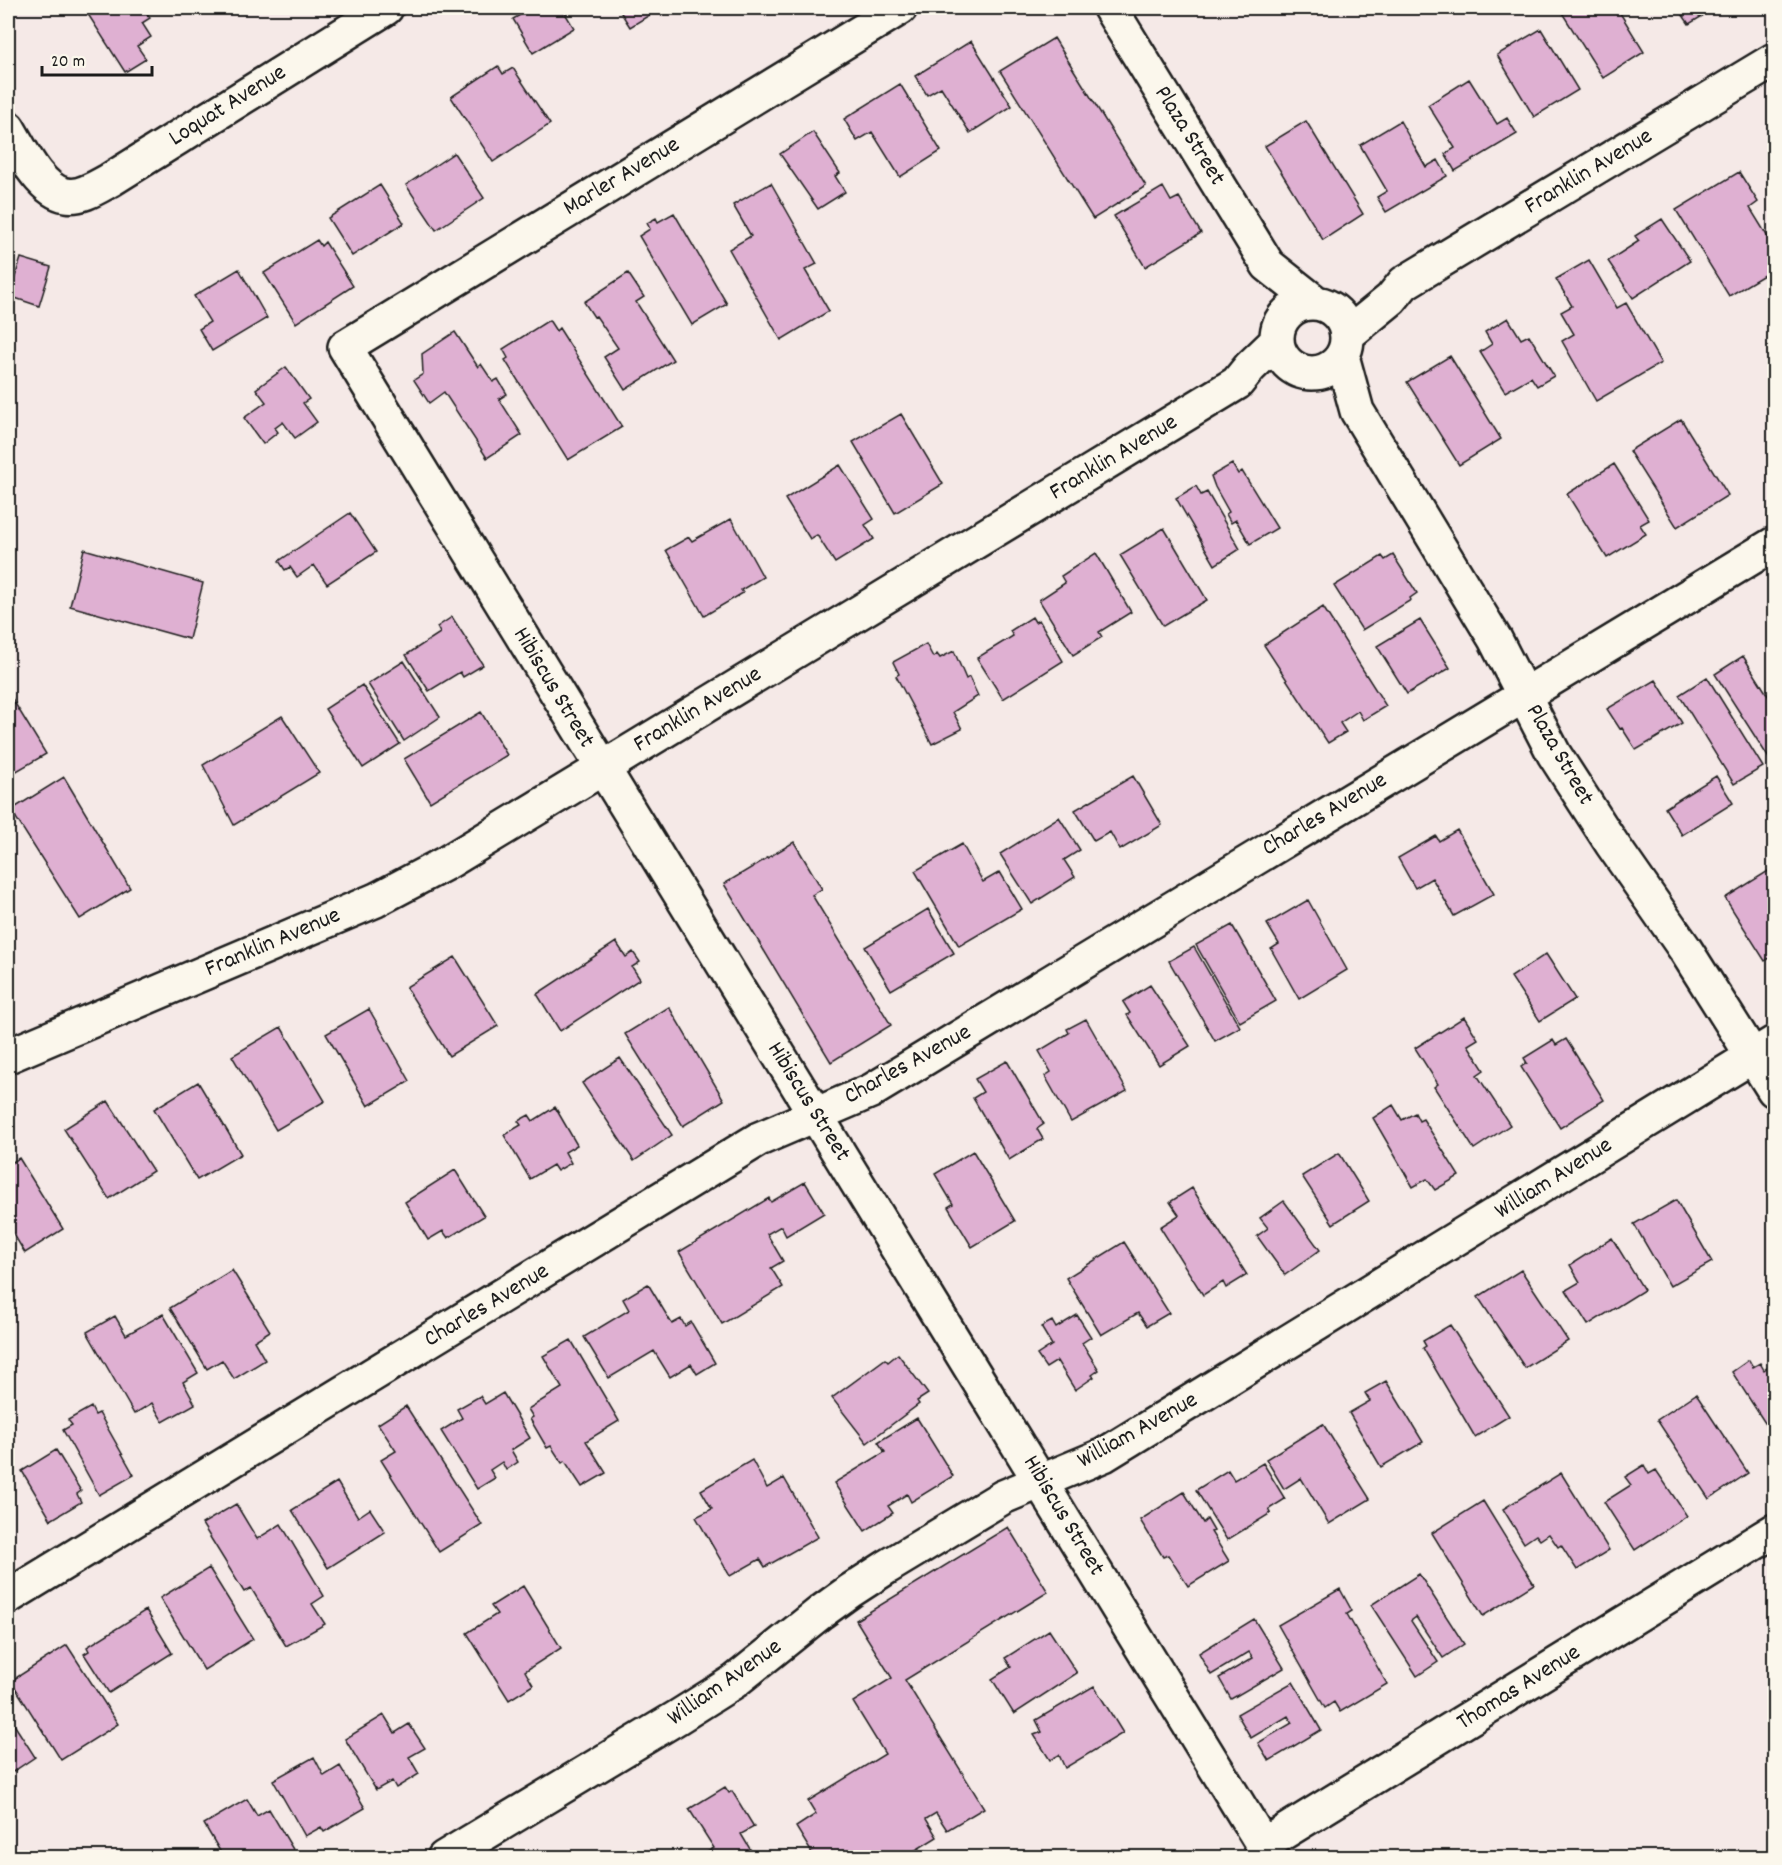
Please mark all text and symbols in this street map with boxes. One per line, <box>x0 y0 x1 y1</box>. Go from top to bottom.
scale bar <box>42 39 152 77</box>
text: 20 m <box>51 50 85 75</box>
street label: Loquat Avenue <box>163 56 293 156</box>
street label: Plaza Street <box>1145 79 1233 193</box>
street label: Franklin Avenue <box>1518 120 1660 224</box>
street label: Marler Avenue <box>557 129 687 225</box>
street label: Franklin Avenue <box>1043 406 1185 510</box>
street label: Hibiscus Street <box>504 621 603 755</box>
street label: Franklin Avenue <box>627 658 769 762</box>
street label: Plaza Street <box>1516 698 1602 812</box>
street label: Charles Avenue <box>1256 764 1394 866</box>
street label: Franklin Avenue <box>200 899 346 987</box>
street label: Charles Avenue <box>838 1016 978 1114</box>
street label: Hibiscus Street <box>758 1036 858 1169</box>
street label: William Avenue <box>1489 1129 1619 1229</box>
street label: Charles Avenue <box>418 1255 556 1357</box>
street label: William Avenue <box>1072 1384 1204 1478</box>
street label: Hibiscus Street <box>1014 1449 1113 1583</box>
street label: William Avenue <box>661 1631 789 1735</box>
street label: Thomas Avenue <box>1451 1636 1587 1740</box>

